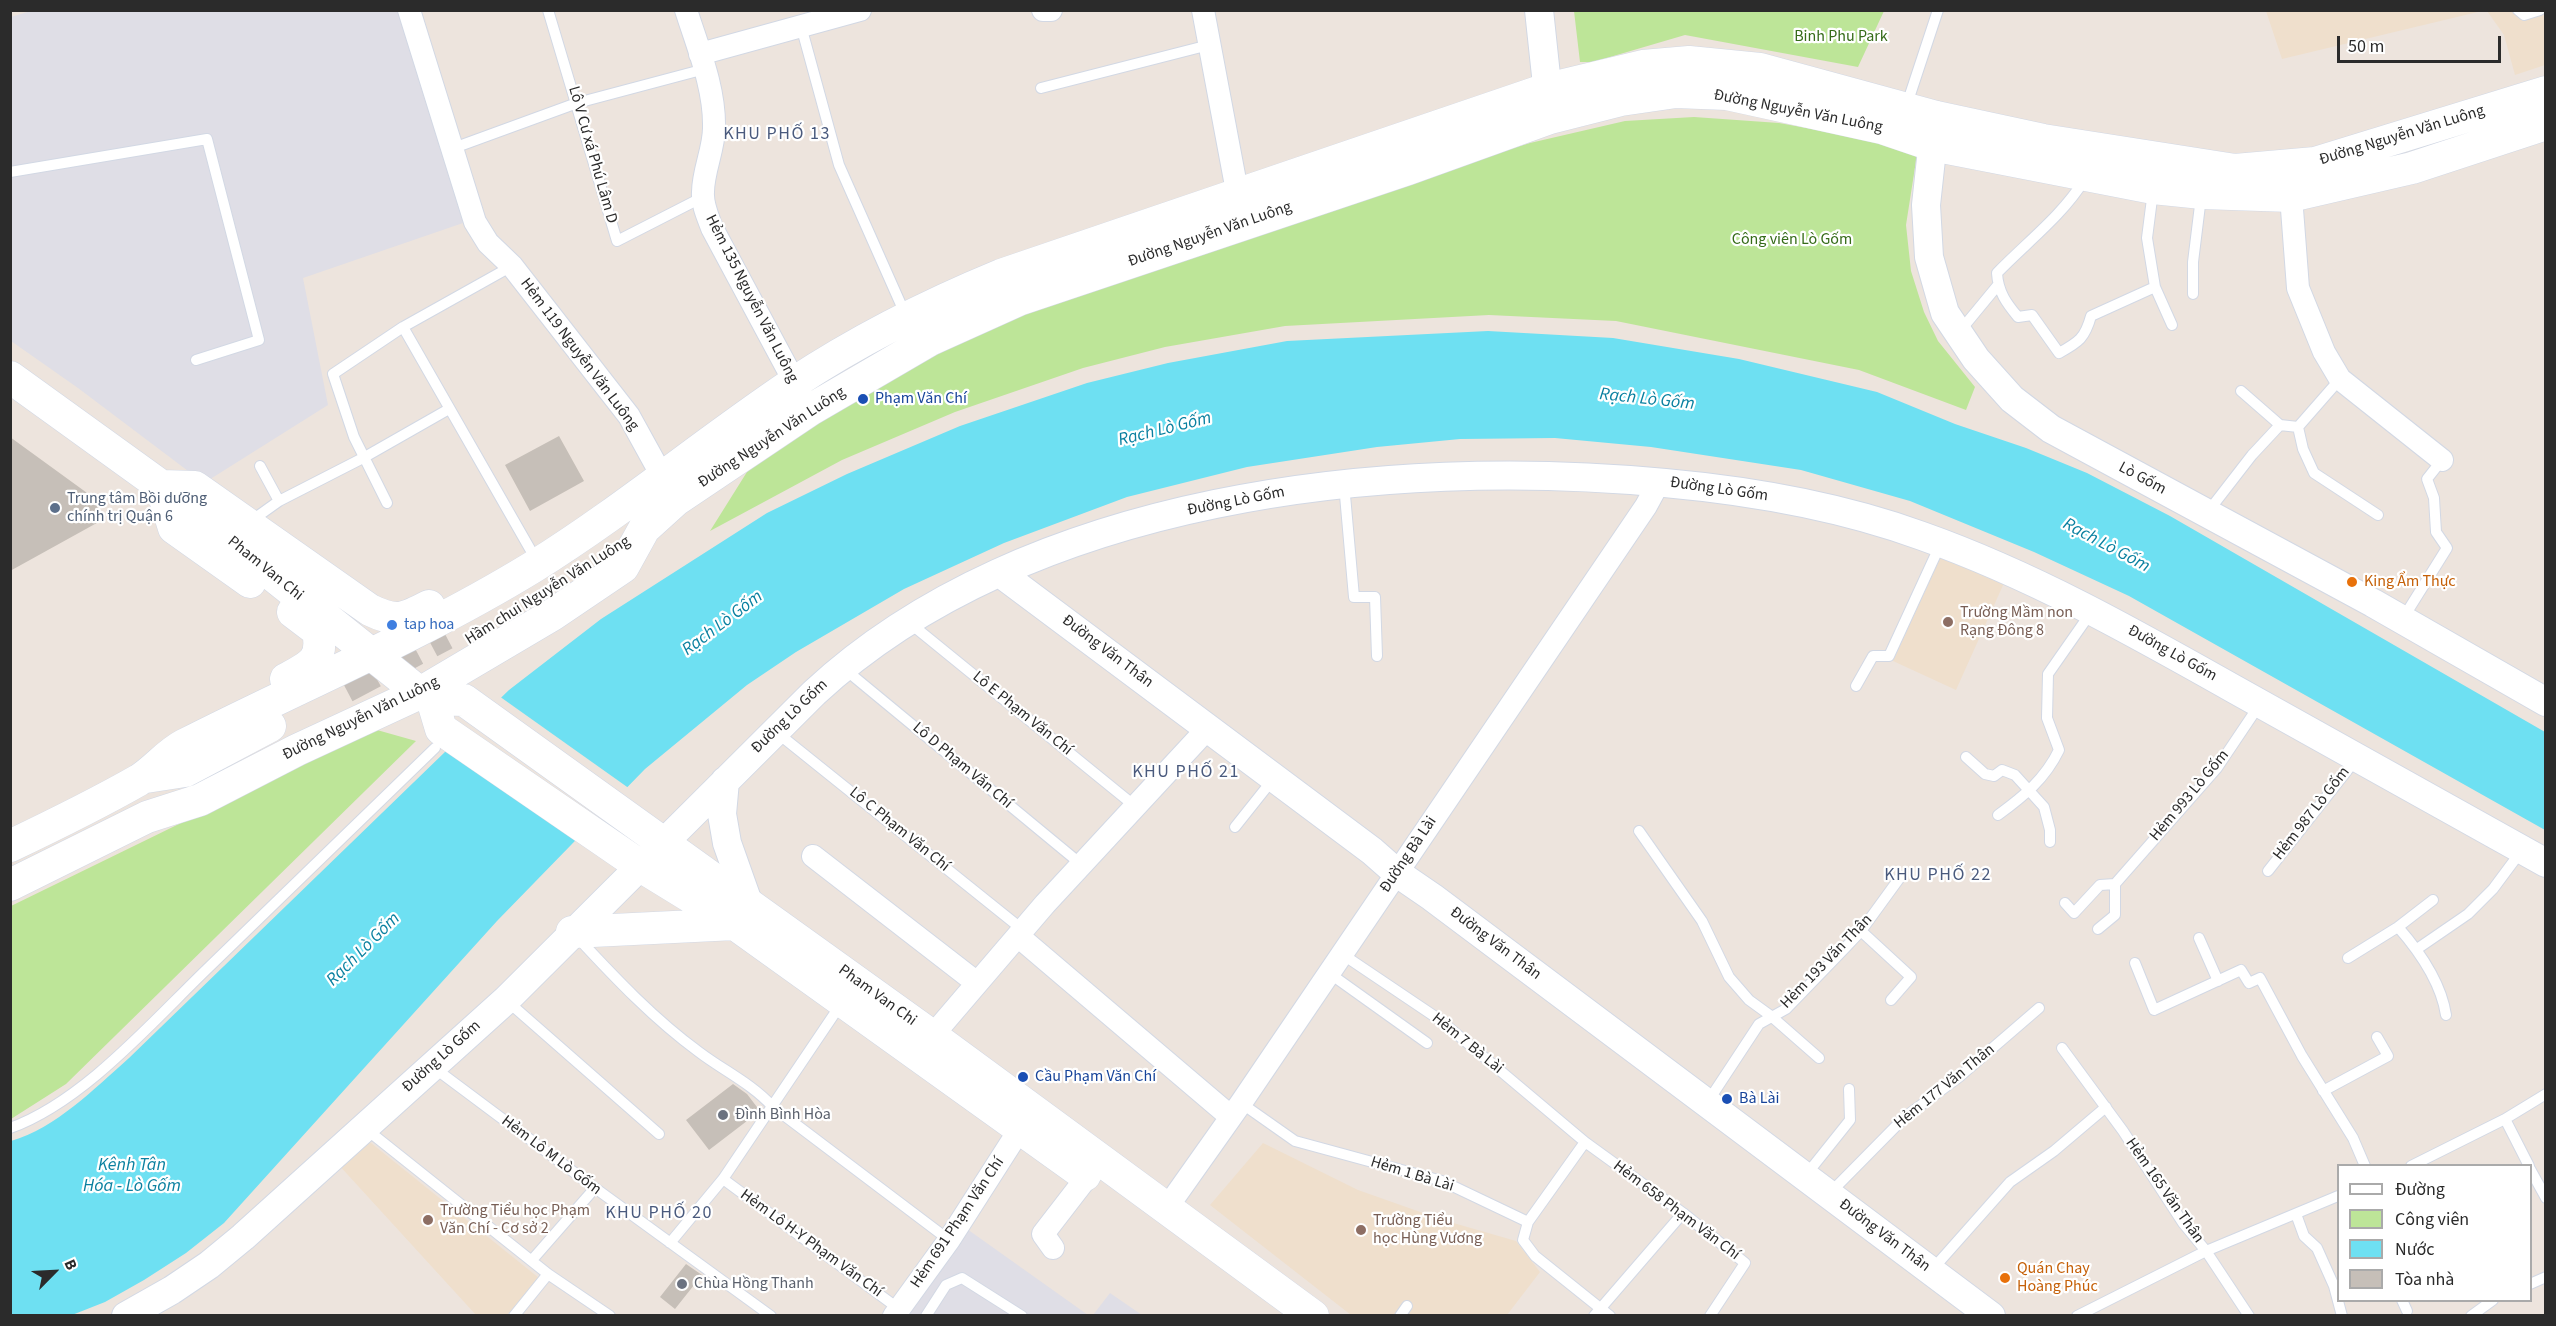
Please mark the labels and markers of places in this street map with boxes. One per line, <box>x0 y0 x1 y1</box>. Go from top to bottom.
place label: Phạm Văn Chí <box>875 389 967 409</box>
marker: Phạm Văn Chí <box>856 392 870 406</box>
place label: Trung tâm Bồi dưỡng chính trị Quận 6 <box>67 489 207 527</box>
marker: Trung tâm Bồi dưỡng chính trị Quận 6 <box>48 501 62 515</box>
place label: King Ẩm Thực <box>2364 572 2456 592</box>
marker: King Ẩm Thực <box>2345 575 2359 589</box>
place label: Trường Mầm non Rạng Đông 8 <box>1960 603 2073 641</box>
place label: tap hoa <box>404 615 454 635</box>
marker: Trường Mầm non Rạng Đông 8 <box>1941 615 1955 629</box>
marker: tap hoa <box>385 618 399 632</box>
place label: Cầu Phạm Văn Chí <box>1035 1067 1156 1087</box>
marker: Cầu Phạm Văn Chí <box>1016 1070 1030 1084</box>
place label: Bà Lài <box>1739 1089 1779 1109</box>
marker: Bà Lài <box>1720 1092 1734 1106</box>
place label: Đình Bình Hòa <box>735 1105 831 1125</box>
marker: Đình Bình Hòa <box>716 1108 730 1122</box>
place label: Trường Tiểu học Phạm Văn Chí - Cơ sở 2 <box>440 1201 590 1239</box>
place label: Trường Tiểu học Hùng Vương <box>1373 1211 1482 1249</box>
marker: Trường Tiểu học Phạm Văn Chí - Cơ sở 2 <box>421 1213 435 1227</box>
marker: Trường Tiểu học Hùng Vương <box>1354 1223 1368 1237</box>
place label: Quán Chay Hoàng Phúc <box>2017 1259 2098 1297</box>
marker: Quán Chay Hoàng Phúc <box>1998 1271 2012 1285</box>
place label: Chùa Hồng Thanh <box>694 1274 814 1294</box>
marker: Chùa Hồng Thanh <box>675 1277 689 1291</box>

